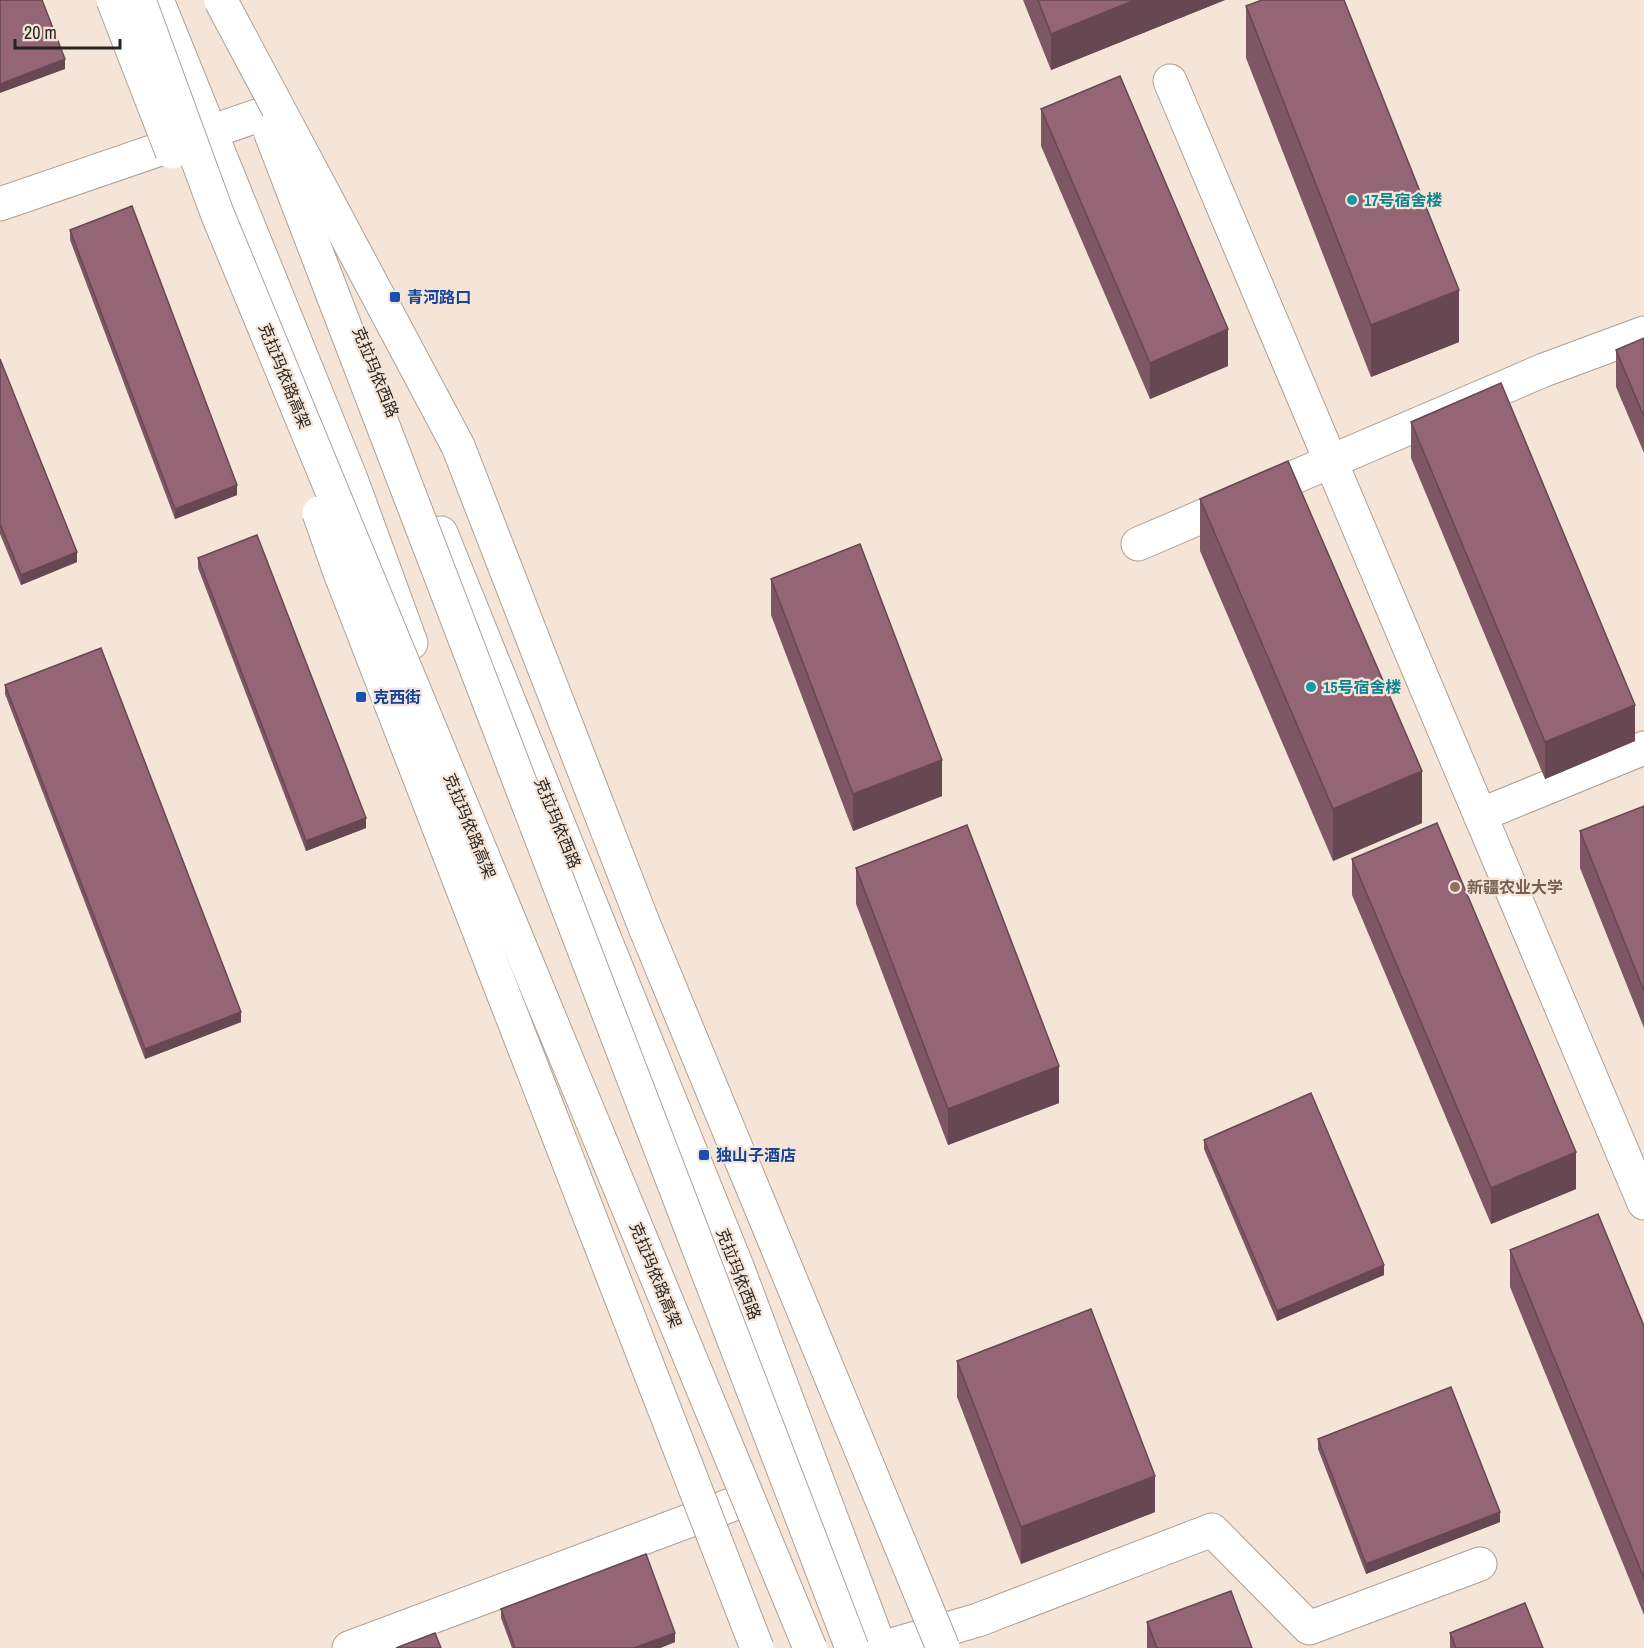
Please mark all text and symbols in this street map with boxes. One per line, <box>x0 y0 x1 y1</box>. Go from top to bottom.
scale bar <box>15 12 120 50</box>
text: 20 m <box>24 20 57 45</box>
place label: 17号宿舍楼 <box>1364 189 1443 211</box>
marker: 17号宿舍楼 <box>1345 193 1359 207</box>
place label: 青河路口 <box>407 286 471 308</box>
marker: 青河路口 <box>388 290 402 304</box>
street label: 克拉玛依路高架 <box>254 320 316 432</box>
street label: 克拉玛依西路 <box>348 323 404 421</box>
place label: 15号宿舍楼 <box>1323 676 1402 698</box>
marker: 15号宿舍楼 <box>1304 680 1318 694</box>
place label: 克西街 <box>373 686 421 708</box>
marker: 克西街 <box>354 690 368 704</box>
street label: 克拉玛依路高架 <box>439 770 501 882</box>
street label: 克拉玛依西路 <box>530 774 586 872</box>
place label: 新疆农业大学 <box>1467 876 1563 898</box>
marker: 新疆农业大学 <box>1448 880 1462 894</box>
place label: 独山子酒店 <box>716 1144 796 1166</box>
marker: 独山子酒店 <box>697 1148 711 1162</box>
street label: 克拉玛依路高架 <box>625 1219 687 1331</box>
street label: 克拉玛依西路 <box>712 1225 766 1323</box>

